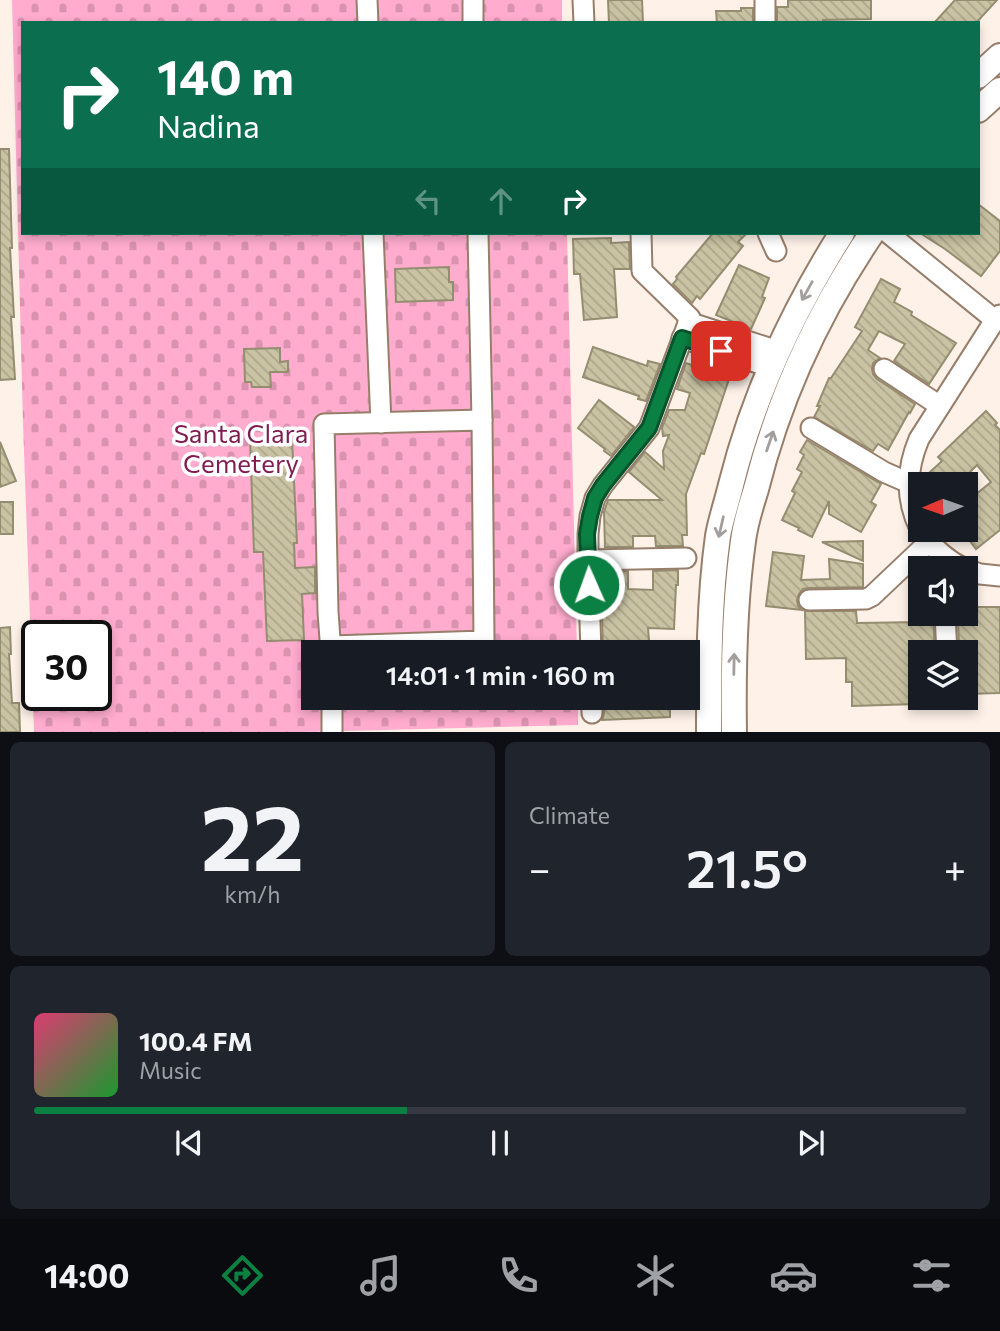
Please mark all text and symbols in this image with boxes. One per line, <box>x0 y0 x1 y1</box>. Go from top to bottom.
text: 140 m <box>157 45 294 105</box>
icon: right <box>42 49 133 140</box>
text: Nadina <box>157 105 260 145</box>
icon: left <box>409 182 447 220</box>
icon: ahead <box>482 182 520 220</box>
icon: right <box>555 182 593 220</box>
one-way arrow <box>800 281 814 301</box>
pin <box>691 321 751 381</box>
icon: arrive <box>702 332 740 370</box>
park label: Santa Clara Cemetery <box>174 417 308 478</box>
one-way arrow <box>765 430 777 452</box>
north arrow <box>908 472 978 542</box>
map controls <box>908 472 978 710</box>
one-way arrow <box>713 515 727 538</box>
position arrow <box>552 548 626 622</box>
button: sound <box>908 556 978 626</box>
speed limit sign: 30 <box>21 620 112 711</box>
button: layers <box>908 640 978 710</box>
one-way arrow <box>728 653 741 676</box>
text: 14:01 · 1 min · 160 m <box>386 659 615 690</box>
text: 22 <box>201 778 304 890</box>
text: Climate <box>529 801 610 829</box>
text: 21.5° <box>686 835 808 899</box>
text: − <box>529 844 551 891</box>
text: + <box>944 844 966 891</box>
text: km/h <box>225 880 280 908</box>
text: 100.4 FM <box>139 1025 253 1056</box>
text: Music <box>139 1056 202 1084</box>
icon: previous <box>170 1124 208 1162</box>
icon: pause <box>481 1124 519 1162</box>
icon: next <box>792 1124 830 1162</box>
icon: directions <box>218 1251 267 1300</box>
icon: music <box>356 1251 405 1300</box>
icon: phone <box>494 1251 543 1300</box>
icon: climate <box>631 1251 680 1300</box>
icon: car <box>769 1251 818 1300</box>
icon: filters <box>907 1251 956 1300</box>
text: 14:00 <box>44 1255 129 1295</box>

